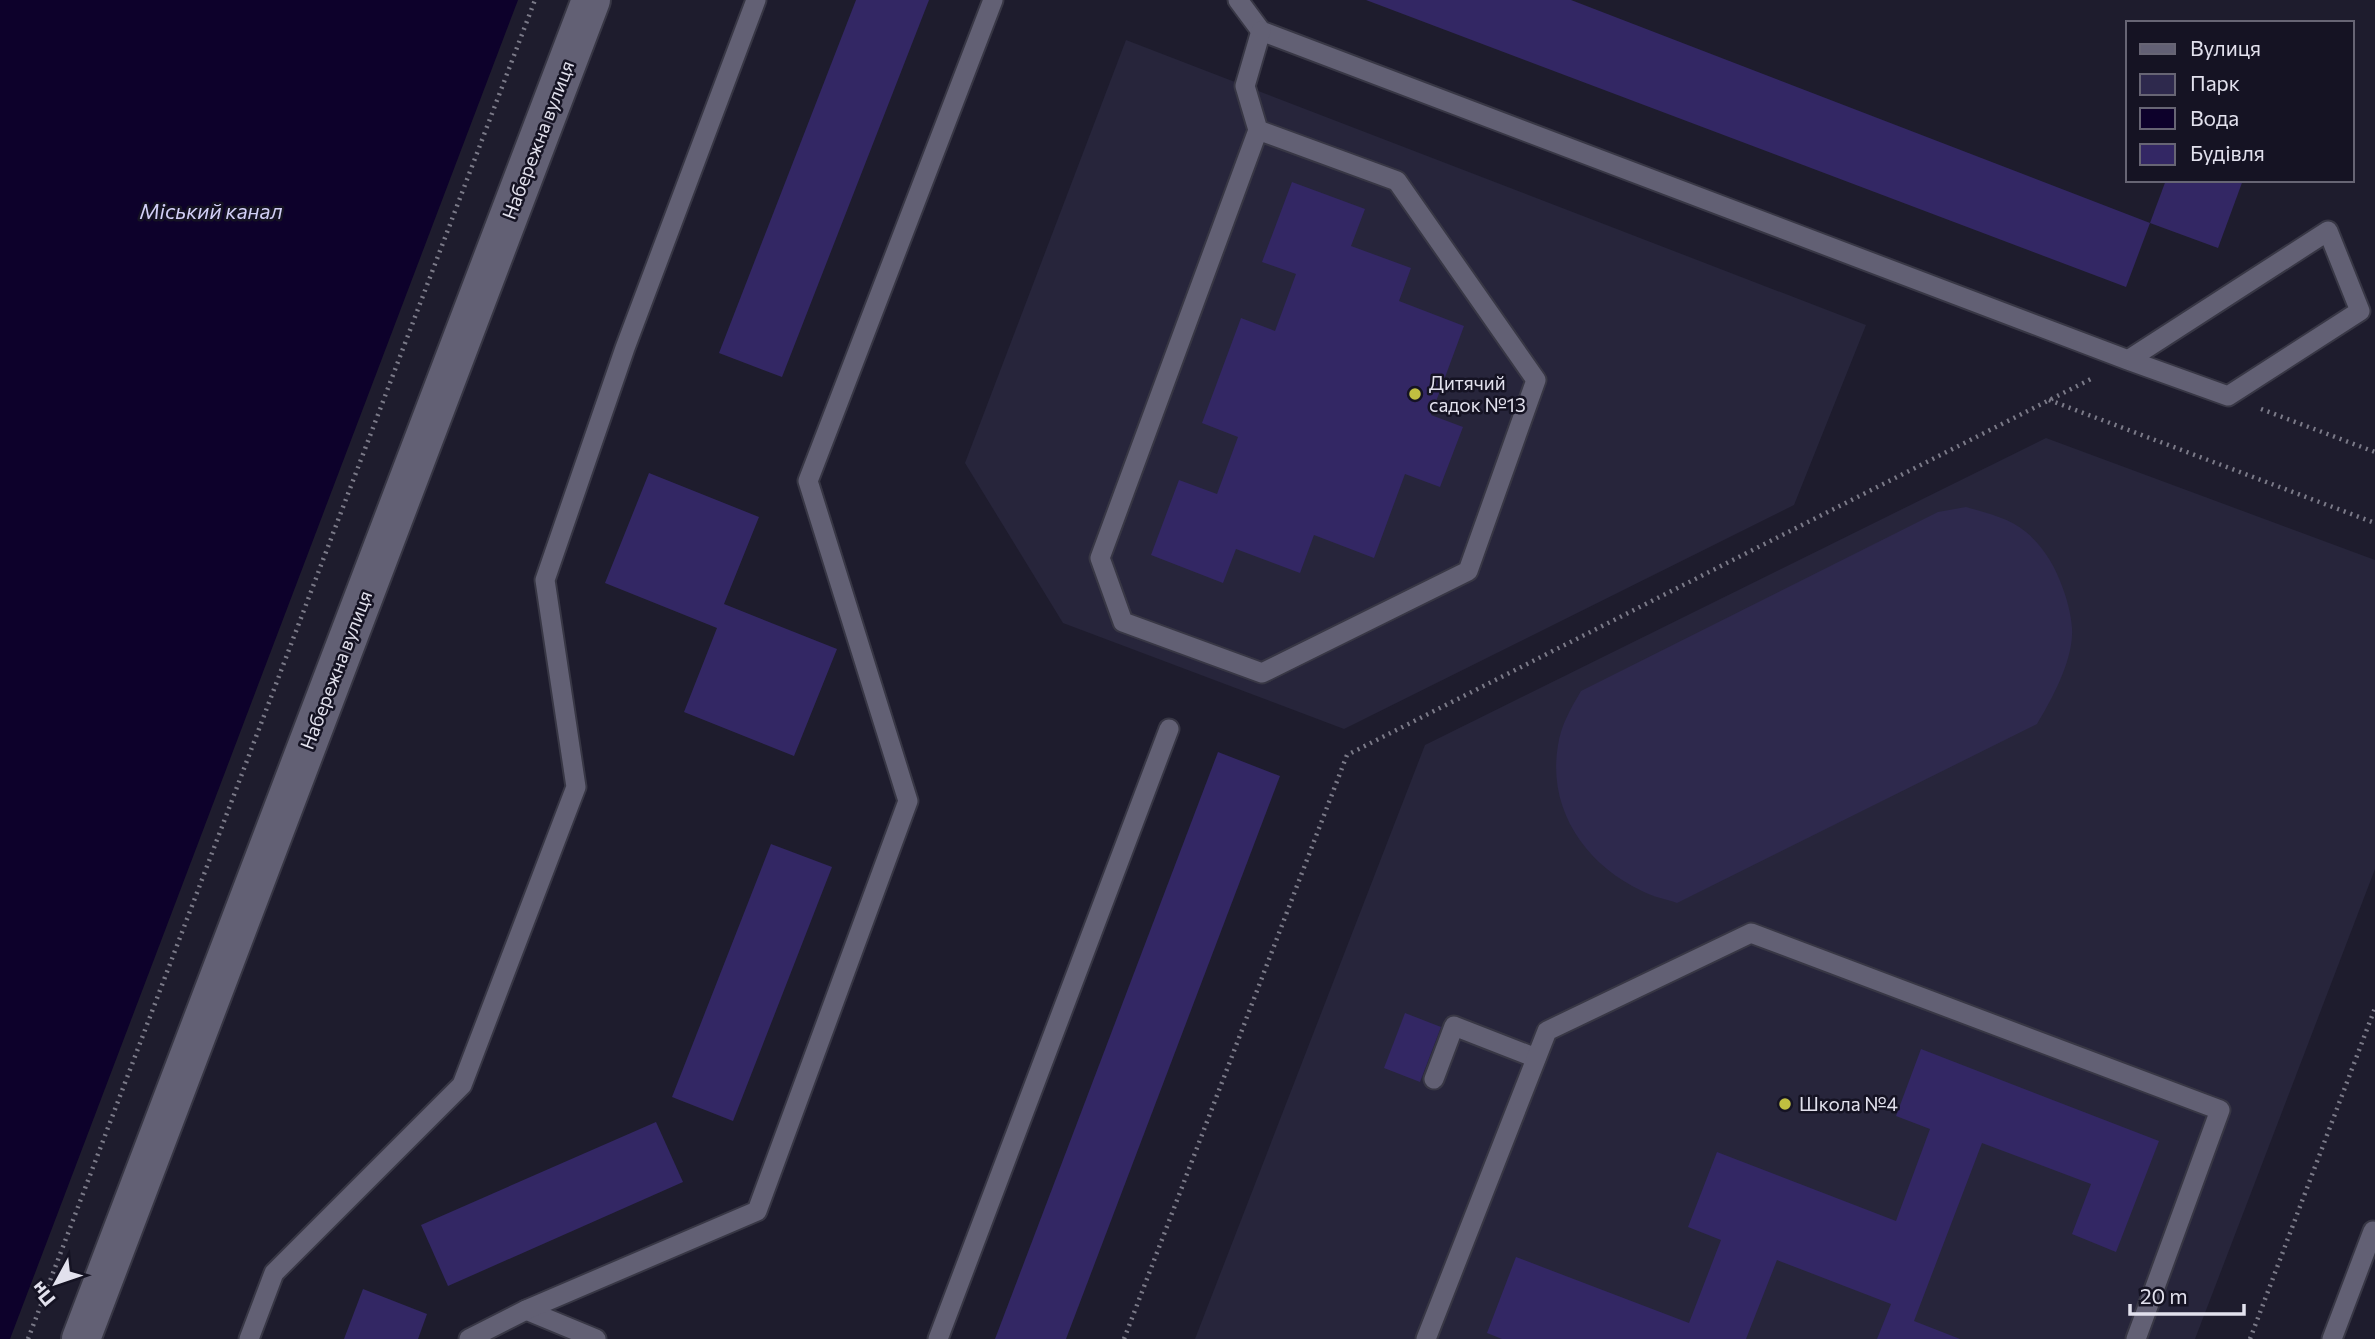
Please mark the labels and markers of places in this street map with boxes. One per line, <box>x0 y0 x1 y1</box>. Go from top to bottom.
place label: Дитячий садок №13 <box>1429 371 1526 416</box>
marker: Дитячий садок №13 <box>1407 386 1423 402</box>
place label: Школа №4 <box>1799 1092 1898 1115</box>
marker: Школа №4 <box>1777 1096 1793 1112</box>

